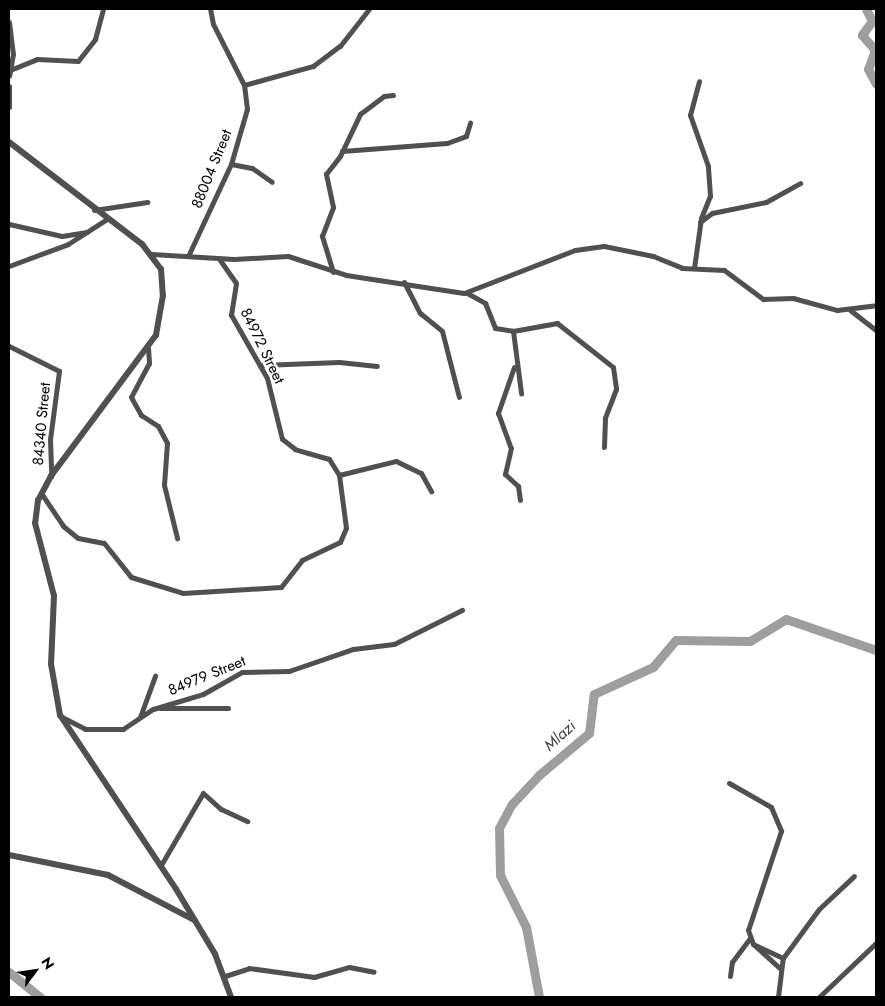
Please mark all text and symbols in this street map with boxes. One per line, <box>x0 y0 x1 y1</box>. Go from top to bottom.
street label: 88004 Street <box>188 127 236 211</box>
street label: 84972 Street <box>236 305 288 387</box>
street label: 84340 Street <box>29 382 55 466</box>
street label: 84979 Street <box>166 652 248 700</box>
water label: Mlazi <box>540 717 580 755</box>
north arrow <box>10 946 60 996</box>
text: N <box>36 953 59 973</box>

